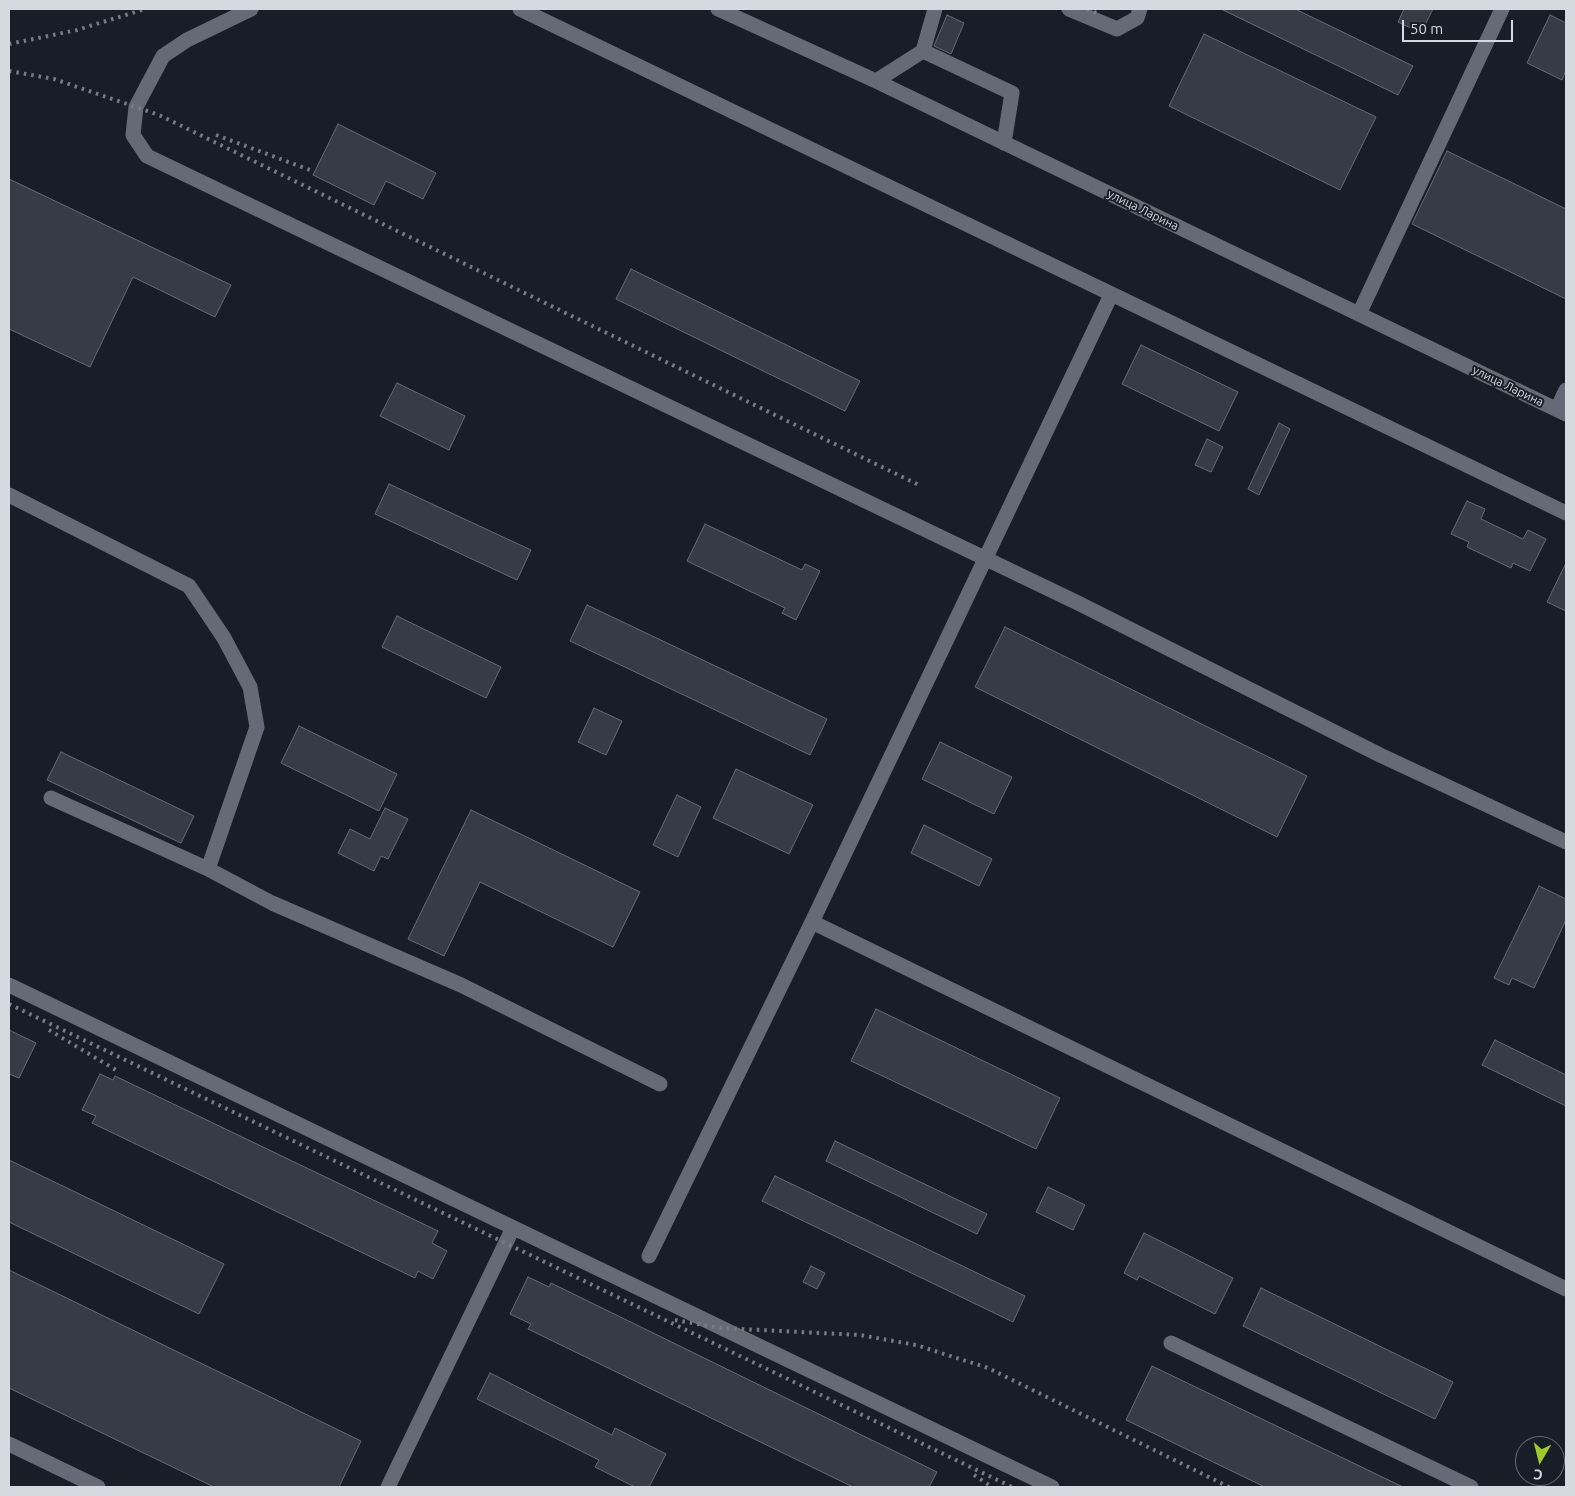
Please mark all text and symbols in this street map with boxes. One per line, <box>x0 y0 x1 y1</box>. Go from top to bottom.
scale bar <box>1405 10 1516 42</box>
text: 50 m <box>1410 20 1443 37</box>
street label: улица Ларина <box>1105 187 1181 233</box>
street label: улица Ларина <box>1470 363 1546 409</box>
north arrow <box>1515 1436 1565 1486</box>
text: С <box>1533 1466 1544 1483</box>

